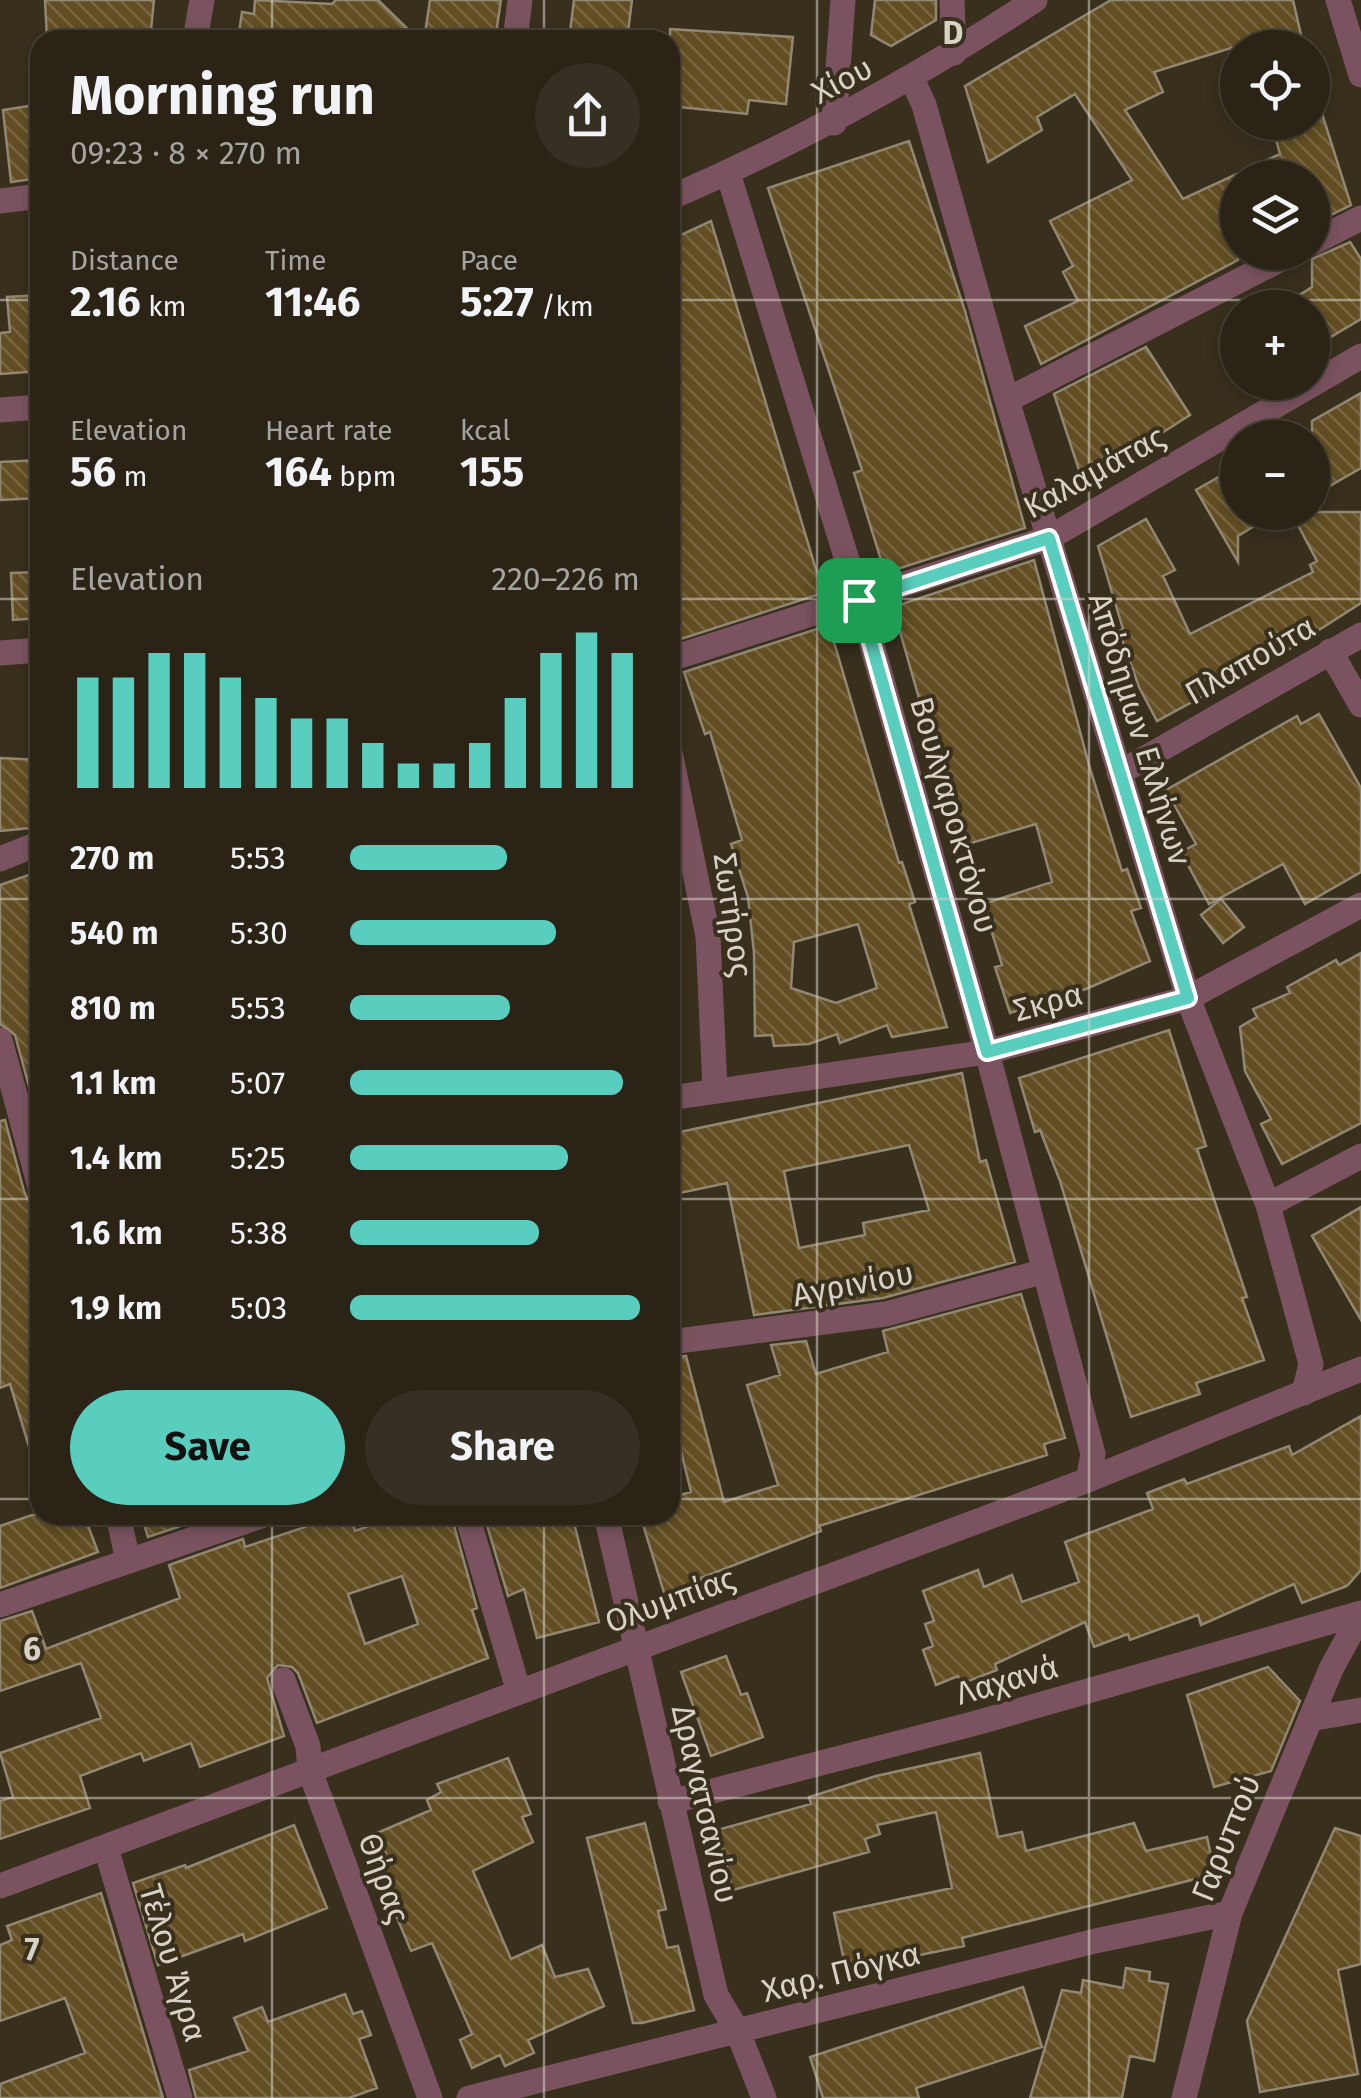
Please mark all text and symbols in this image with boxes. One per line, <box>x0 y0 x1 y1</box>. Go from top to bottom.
text: D <box>943 14 963 52</box>
map controls <box>1220 30 1330 530</box>
button: locate <box>1220 30 1330 140</box>
street label: Χίου <box>805 48 879 112</box>
text: Morning run <box>70 63 375 129</box>
button: share <box>535 63 640 168</box>
text: 09:23 · 8 × 270 m <box>70 134 302 172</box>
button: layers <box>1220 160 1330 270</box>
text: Distance <box>70 244 179 277</box>
text: Time <box>265 244 327 277</box>
text: Pace <box>460 244 518 277</box>
text: 2.16 <box>70 277 141 327</box>
text: 11:46 <box>265 277 361 327</box>
text: 5:27 <box>460 277 534 327</box>
text: km <box>141 290 187 323</box>
text: /km <box>534 290 594 323</box>
button: + <box>1220 290 1330 400</box>
text: Elevation <box>70 414 187 447</box>
text: Heart rate <box>265 414 393 447</box>
text: kcal <box>460 414 510 447</box>
street label: Καλαμάτας <box>1017 418 1171 526</box>
button: − <box>1220 420 1330 530</box>
text: 56 <box>70 447 116 497</box>
text: 164 <box>265 447 332 497</box>
text: 155 <box>460 447 524 497</box>
text: m <box>116 460 148 493</box>
text: bpm <box>332 460 397 493</box>
pin <box>817 558 902 643</box>
text: Elevation <box>70 560 204 598</box>
text: 220–226 m <box>491 560 640 598</box>
icon: arrive <box>832 573 887 628</box>
street label: Απόδημων Ελλήνων <box>1080 588 1200 870</box>
street label: Πλαπούτα <box>1178 608 1322 712</box>
street label: Βουλγαροκτόνου <box>902 692 1006 938</box>
text: 270 m <box>70 839 154 877</box>
text: 5:53 <box>230 839 286 877</box>
street label: Σωτήρος <box>705 850 761 980</box>
text: 540 m <box>70 914 159 952</box>
text: 5:30 <box>230 914 288 952</box>
street label: Σκρα <box>1009 975 1087 1029</box>
text: 810 m <box>70 989 156 1027</box>
text: 5:53 <box>230 989 286 1027</box>
text: 1.1 km <box>70 1064 156 1102</box>
text: 5:07 <box>230 1064 285 1102</box>
text: 1.4 km <box>70 1139 162 1177</box>
text: 5:25 <box>230 1139 286 1177</box>
text: 1.6 km <box>70 1214 163 1252</box>
text: 5:38 <box>230 1214 288 1252</box>
street label: Αγρινίου <box>789 1254 917 1314</box>
text: 1.9 km <box>70 1289 162 1327</box>
text: 5:03 <box>230 1289 287 1327</box>
button: Save <box>70 1390 345 1505</box>
button: Share <box>365 1390 640 1505</box>
street label: Ολυμπίας <box>600 1559 740 1641</box>
text: 6 <box>23 1630 41 1668</box>
street label: Λαχανά <box>951 1647 1063 1713</box>
street label: Δραγατσανίου <box>664 1701 746 1907</box>
street label: Γαρυττού <box>1183 1769 1269 1907</box>
street label: Θήρας <box>350 1828 418 1928</box>
street label: Τέλου Άγρα <box>131 1880 215 2046</box>
text: 7 <box>25 1930 40 1968</box>
street label: Χαρ. Πόγκα <box>758 1934 924 2010</box>

